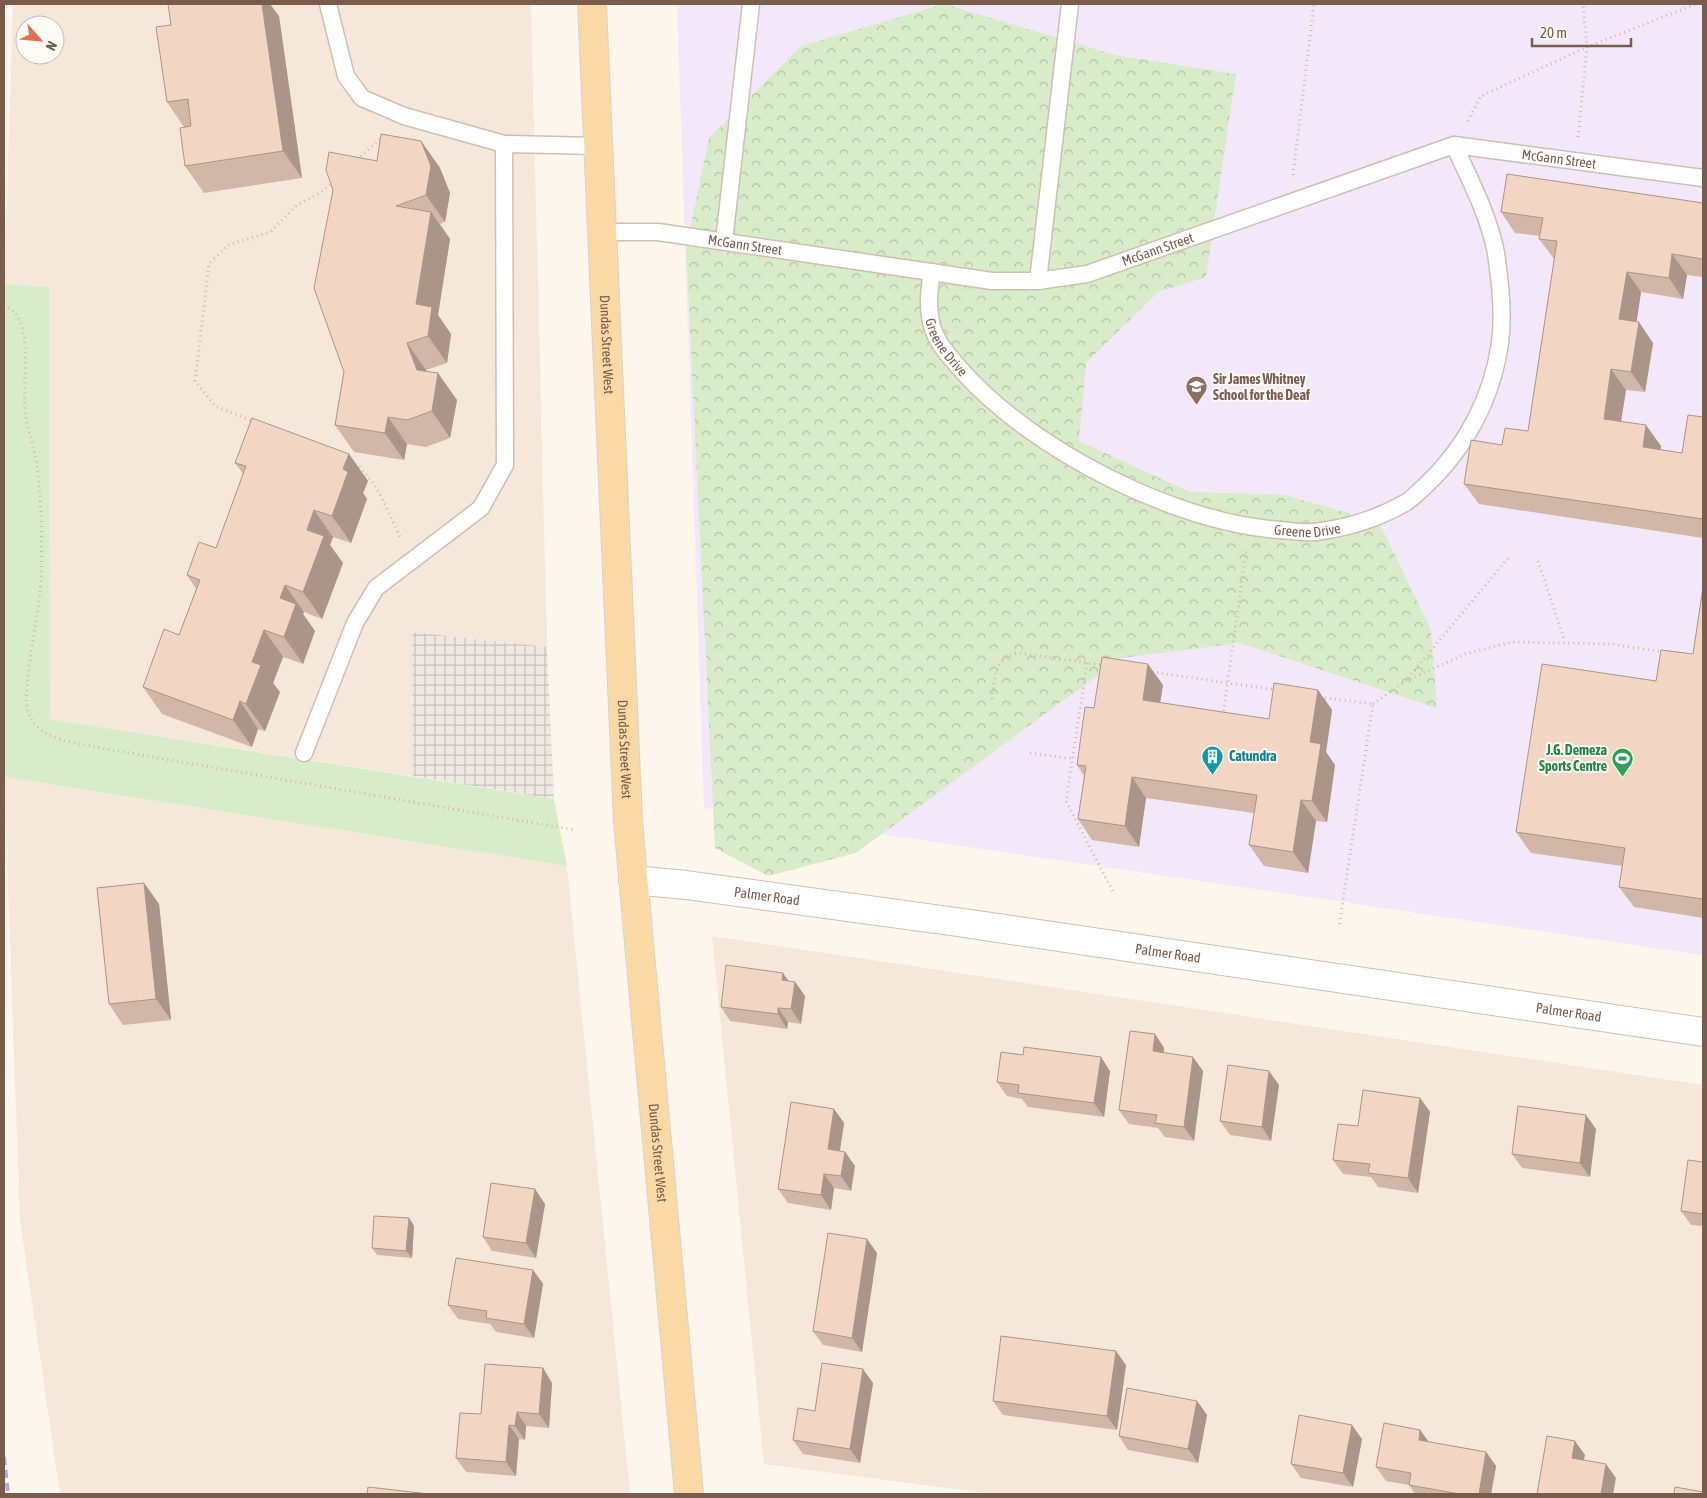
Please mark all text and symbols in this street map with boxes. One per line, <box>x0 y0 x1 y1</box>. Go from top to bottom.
north arrow <box>15 15 65 65</box>
scale bar <box>1532 15 1631 47</box>
text: 20 m <box>1540 24 1567 41</box>
text: N <box>43 39 61 53</box>
street label: McGann Street <box>1521 146 1597 172</box>
street label: McGann Street <box>1120 229 1196 269</box>
street label: McGann Street <box>707 231 783 258</box>
street label: Dundas Street West <box>597 295 617 395</box>
street label: Greene Drive <box>922 317 971 379</box>
place label: Sir James Whitney School for the Deaf <box>1213 371 1310 403</box>
school or university icon: Sir James Whitney School for the Deaf <box>1185 375 1209 406</box>
street label: Greene Drive <box>1274 520 1342 540</box>
street label: Dundas Street West <box>615 699 635 799</box>
place label: J.G. Demeza Sports Centre <box>1539 742 1607 774</box>
building icon: Catundra <box>1201 744 1225 775</box>
sports icon: J.G. Demeza Sports Centre <box>1611 746 1635 777</box>
place label: Catundra <box>1229 748 1277 764</box>
street label: Palmer Road <box>733 884 801 908</box>
street label: Palmer Road <box>1134 940 1202 966</box>
street label: Palmer Road <box>1535 999 1602 1025</box>
street label: Dundas Street West <box>646 1103 671 1203</box>

